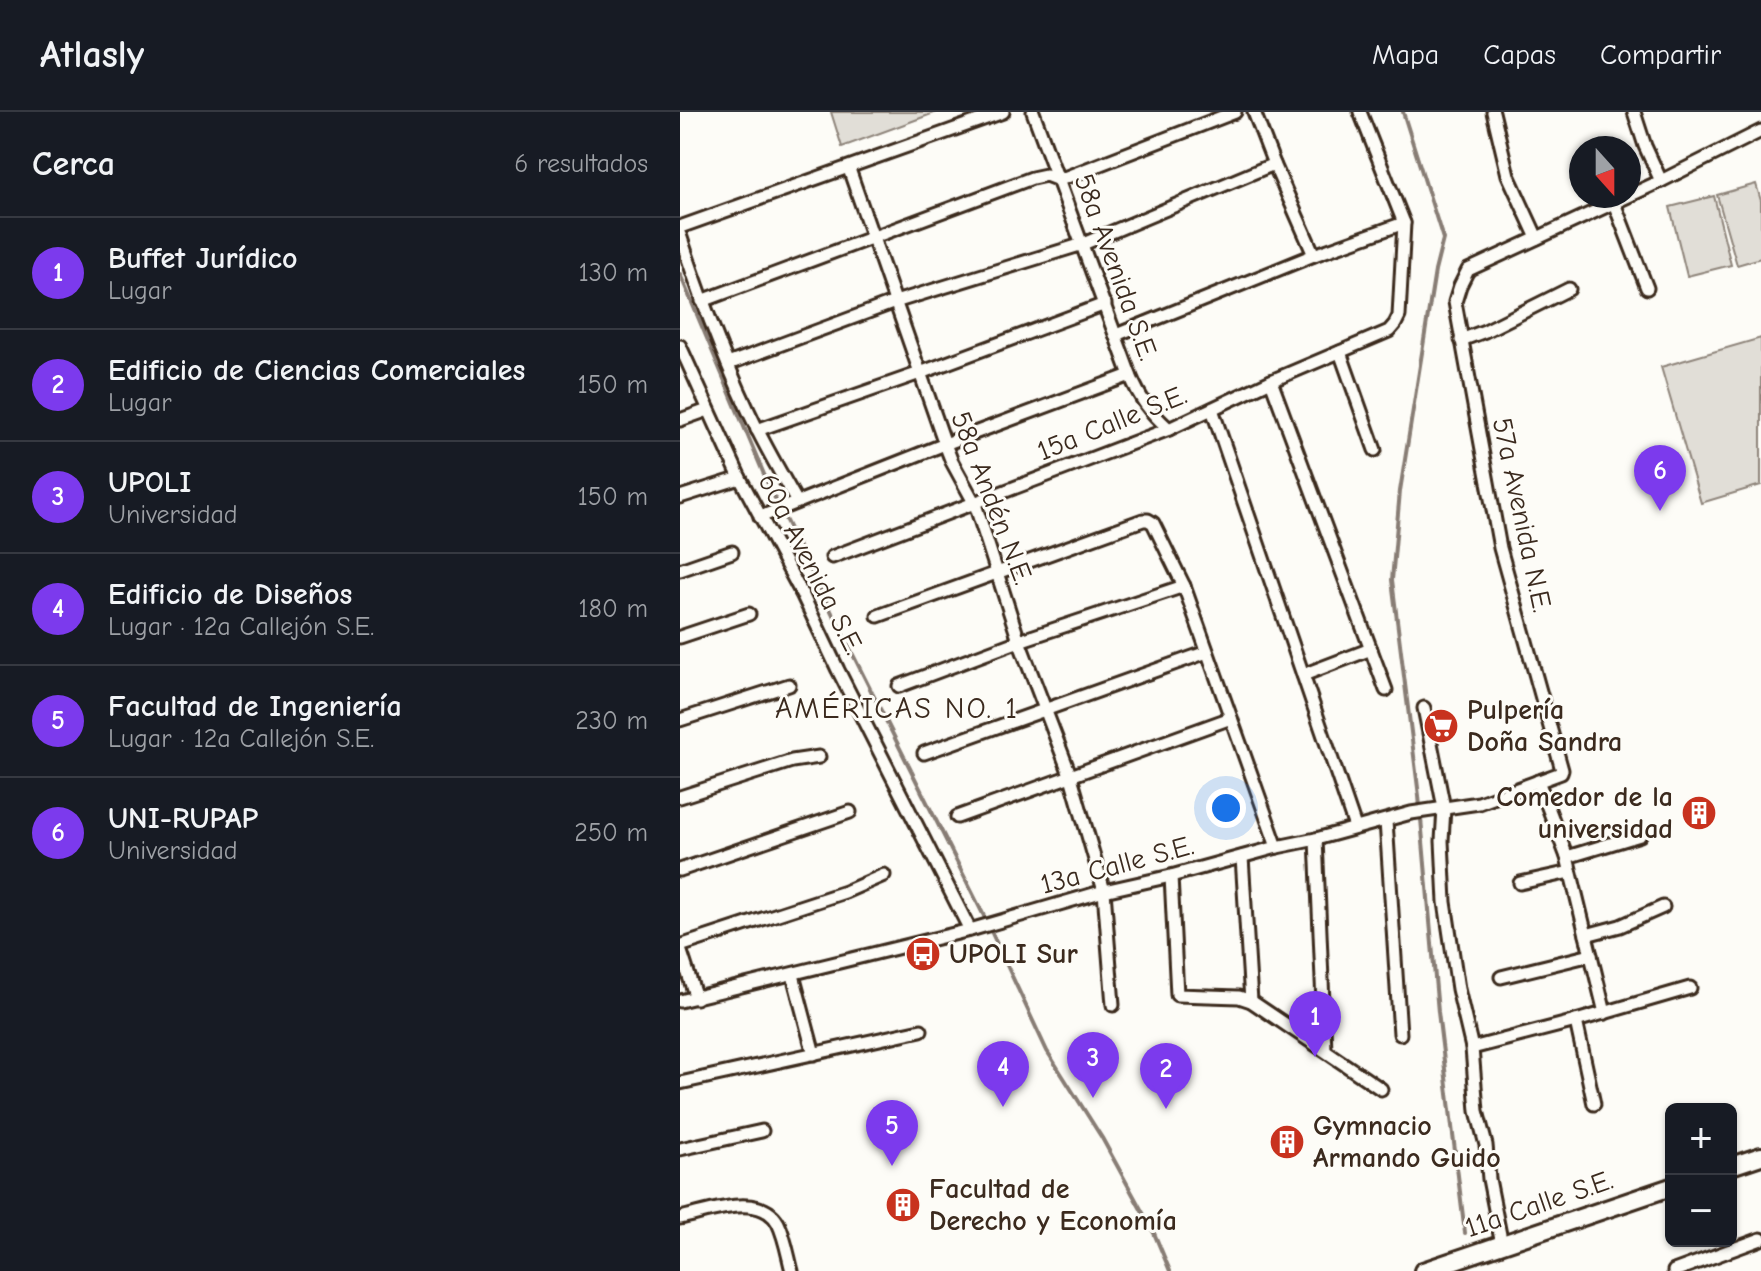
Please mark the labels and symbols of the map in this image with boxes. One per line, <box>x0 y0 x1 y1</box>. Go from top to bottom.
north arrow <box>1569 136 1641 208</box>
street label: 58a Avenida S.E. <box>1067 169 1165 365</box>
street label: 15a Calle S.E. <box>1033 379 1191 467</box>
street label: 58a Andén N.E. <box>944 407 1040 589</box>
street label: 57a Avenida N.E. <box>1486 415 1558 615</box>
pin: 6 <box>1634 445 1686 511</box>
street label: 60a Avenida S.E. <box>752 468 870 660</box>
district label: AMÉRICAS NO. 1 <box>775 691 1019 726</box>
place label: Pulpería Doña Sandra <box>1467 694 1622 758</box>
supermarket icon: Pulpería Doña Sandra <box>1422 707 1460 745</box>
place label: Comedor de la universidad <box>1496 781 1673 845</box>
your location <box>1206 788 1246 828</box>
building icon: Comedor de la universidad <box>1680 794 1718 832</box>
street label: 13a Calle S.E. <box>1037 829 1197 901</box>
bus stop icon: UPOLI Sur <box>904 935 942 973</box>
place label: UPOLI Sur <box>949 938 1079 970</box>
pin: 1 <box>1289 991 1341 1057</box>
pin: 3 <box>1067 1032 1119 1098</box>
pin: 4 <box>977 1041 1029 1107</box>
pin: 2 <box>1140 1043 1192 1109</box>
pin: 5 <box>866 1100 918 1166</box>
place label: Gymnacio Armando Guido <box>1313 1110 1501 1174</box>
building icon: Gymnacio Armando Guido <box>1268 1123 1306 1161</box>
street label: 11a Calle S.E. <box>1461 1164 1617 1244</box>
place label: Facultad de Derecho y Economía <box>929 1173 1177 1237</box>
building icon: Facultad de Derecho y Economía <box>884 1186 922 1224</box>

